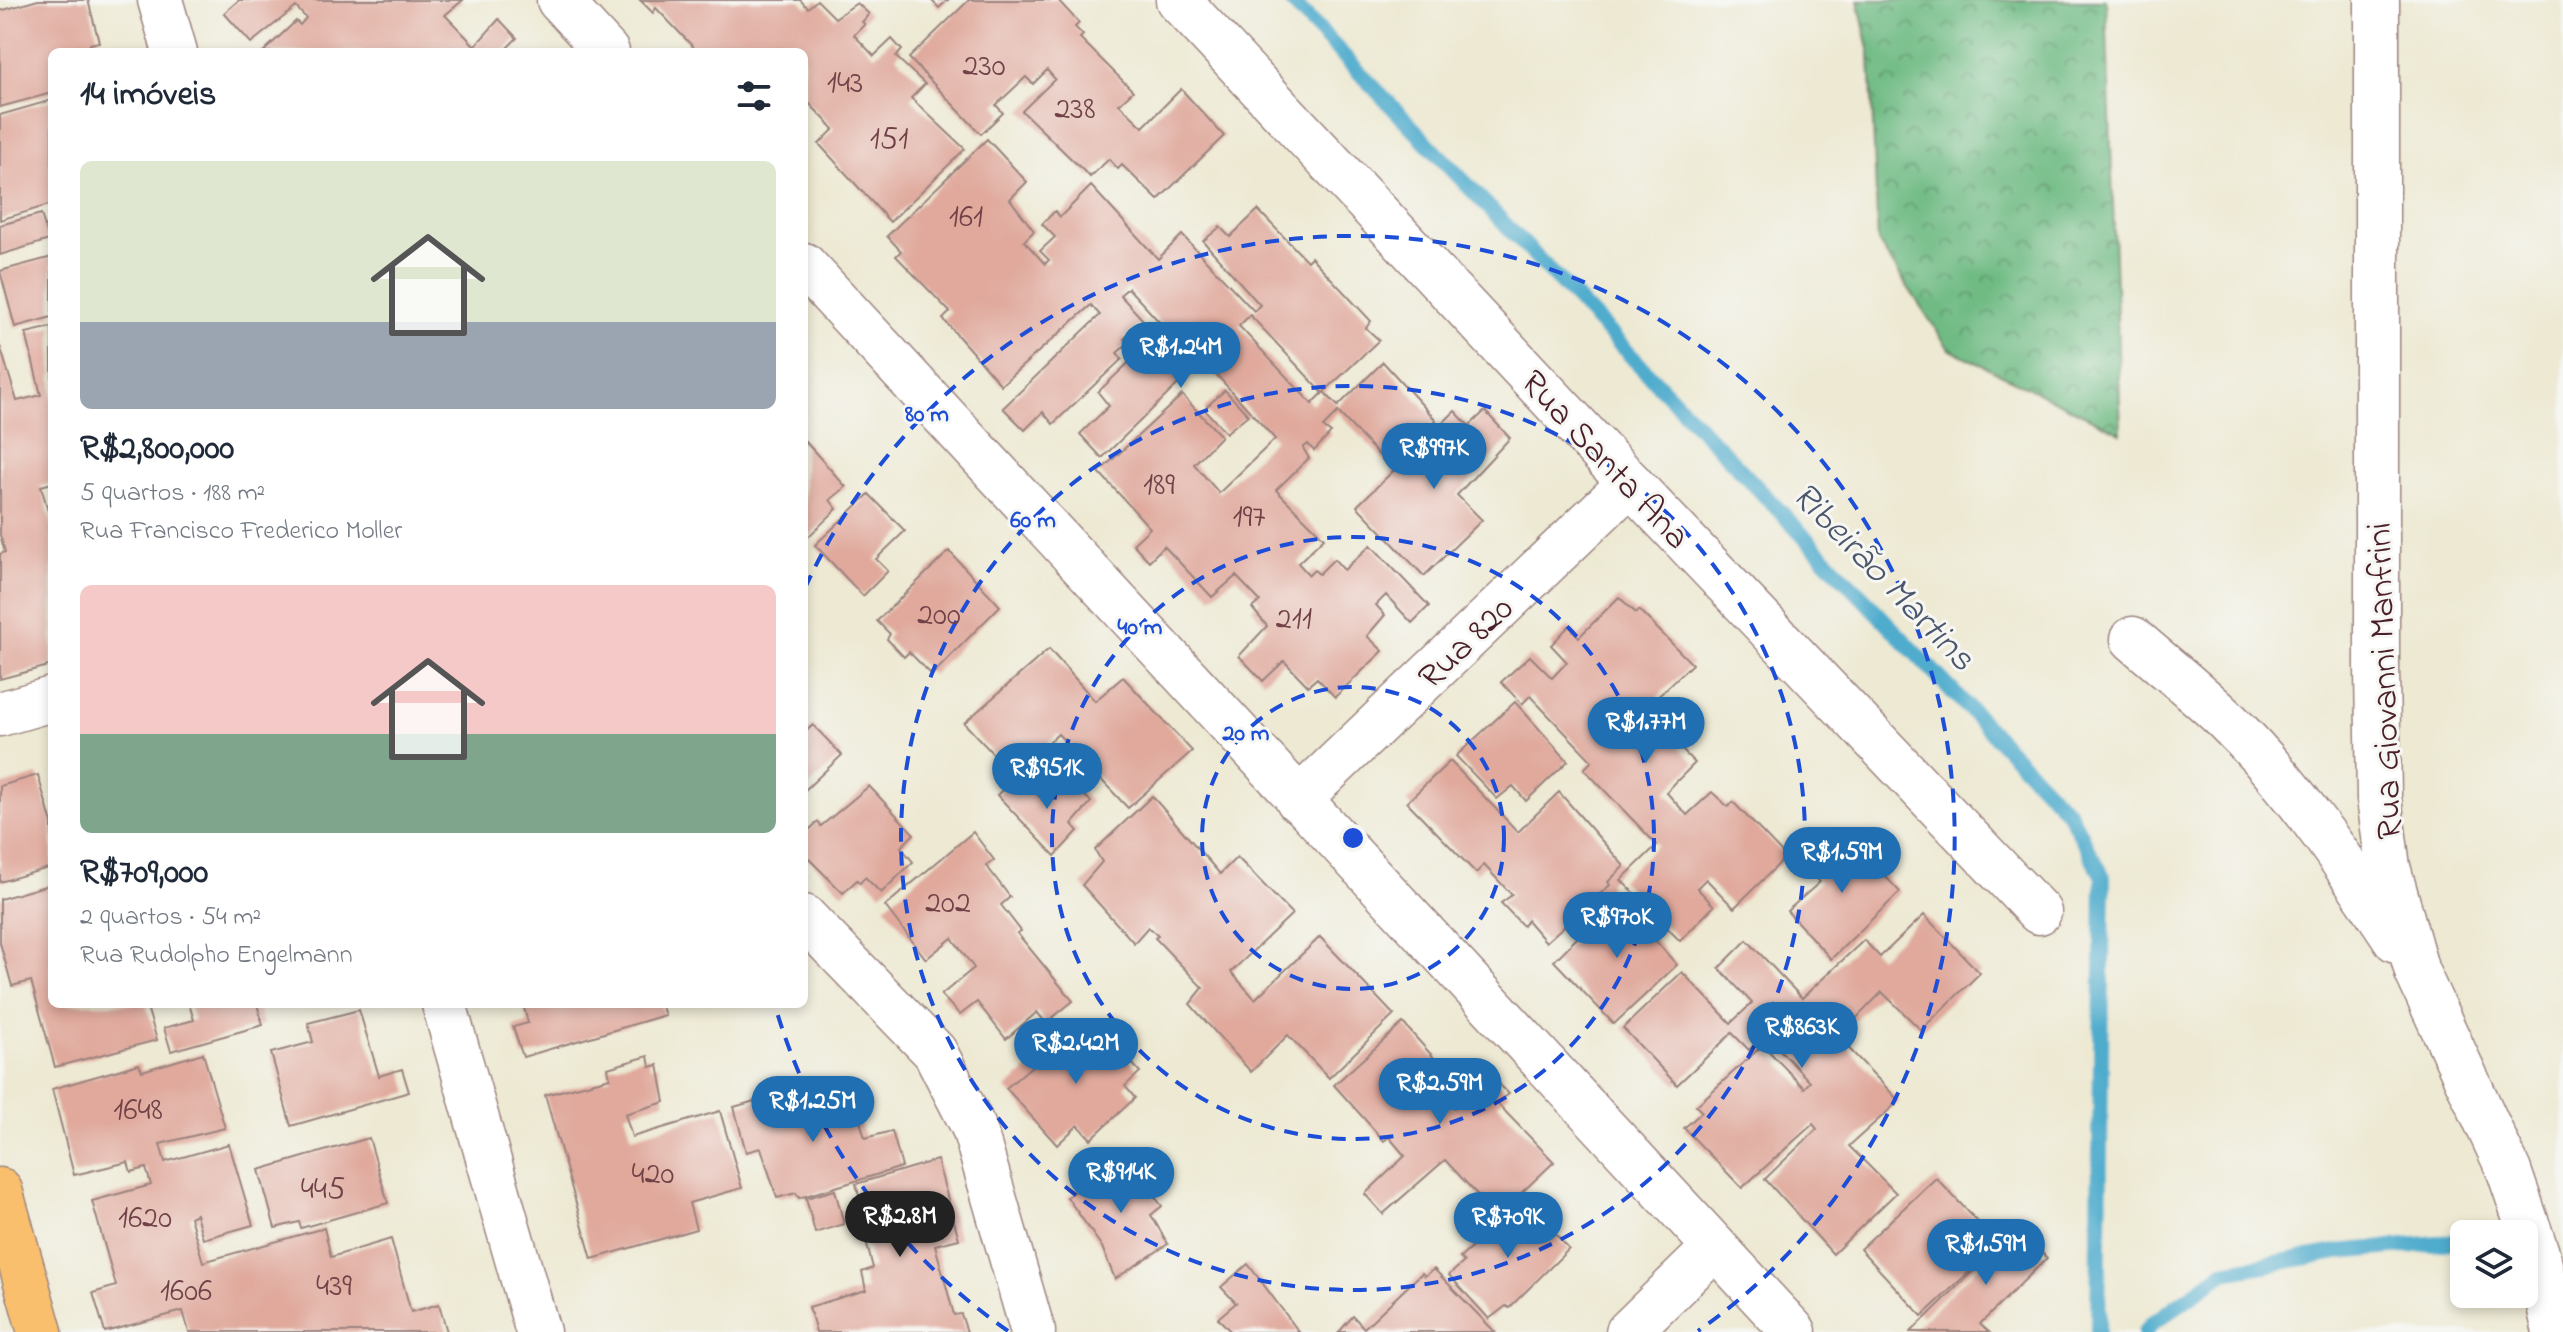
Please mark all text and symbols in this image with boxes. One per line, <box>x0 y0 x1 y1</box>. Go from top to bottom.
house number: 230 <box>963 44 1005 91</box>
house number: 143 <box>827 61 863 108</box>
text: 14 imóveis <box>80 71 216 121</box>
icon: filters <box>732 74 776 118</box>
house number: 238 <box>1054 87 1096 134</box>
house number: 151 <box>870 117 908 164</box>
house number: 161 <box>949 195 983 242</box>
icon: home <box>356 213 500 357</box>
pin: R$1.24M <box>1107 322 1255 390</box>
text: R$1.24M <box>1139 329 1223 367</box>
street label: Rua Santa Ana <box>1506 359 1701 563</box>
text: 80 m <box>904 398 949 433</box>
pin: R$997K <box>1369 423 1499 491</box>
text: R$2,800,000 <box>80 425 234 475</box>
text: R$997K <box>1399 430 1469 468</box>
house number: 189 <box>1143 463 1175 510</box>
water label: Ribeirão Martins <box>1777 470 1988 686</box>
text: 5 quartos · 188 m² <box>80 475 265 513</box>
house number: 197 <box>1233 495 1266 542</box>
text: 60 m <box>1010 504 1056 539</box>
text: Rua Francisco Frederico Moller <box>80 513 402 551</box>
street label: Rua Giovanni Manfrini <box>2354 521 2419 840</box>
street label: Rua 820 <box>1407 585 1527 704</box>
house number: 200 <box>917 593 961 640</box>
house number: 211 <box>1276 597 1312 644</box>
text: 40 m <box>1118 611 1163 646</box>
icon: home <box>356 637 500 781</box>
pin: R$1.77M <box>1572 697 1720 765</box>
text: R$1.77M <box>1606 704 1686 742</box>
text: 20 m <box>1222 717 1270 752</box>
pin: R$951K <box>982 743 1112 811</box>
text: R$951K <box>1010 750 1084 788</box>
centre of rings <box>1339 824 1367 852</box>
pin: R$1.59M <box>1768 827 1916 895</box>
text: R$1.59M <box>1801 834 1883 872</box>
text: R$709,000 <box>80 849 208 899</box>
house number: 202 <box>925 881 971 928</box>
pin: R$970K <box>1552 892 1682 960</box>
text: 2 quartos · 54 m² <box>80 899 261 937</box>
text: R$970K <box>1581 899 1653 937</box>
text: Rua Rudolpho Engelmann <box>80 937 352 975</box>
pin: R$863K <box>1737 1002 1867 1070</box>
text: R$863K <box>1765 1009 1839 1047</box>
pin: R$2.42M <box>1002 1018 1150 1086</box>
text: R$2.42M <box>1032 1025 1120 1063</box>
pin: R$2.59M <box>1366 1058 1514 1126</box>
text: R$2.59M <box>1397 1065 1483 1103</box>
pin: R$1.25M <box>739 1076 887 1144</box>
text: R$1.25M <box>769 1083 857 1121</box>
house number: 1648 <box>113 1088 163 1135</box>
pin: R$914K <box>1056 1147 1186 1215</box>
house number: 420 <box>632 1152 674 1199</box>
text: R$914K <box>1086 1154 1156 1192</box>
house number: 445 <box>301 1167 345 1214</box>
pin: R$2.8M <box>835 1191 965 1259</box>
pin: R$709K <box>1443 1192 1573 1260</box>
house number: 1620 <box>118 1196 172 1243</box>
text: R$2.8M <box>863 1198 937 1236</box>
text: R$709K <box>1472 1199 1544 1237</box>
pin: R$1.59M <box>1912 1219 2060 1287</box>
map controls <box>2450 1220 2538 1308</box>
button: layers <box>2450 1220 2538 1308</box>
text: R$1.59M <box>1945 1226 2027 1264</box>
house number: 439 <box>316 1264 352 1311</box>
house number: 1606 <box>160 1269 212 1316</box>

